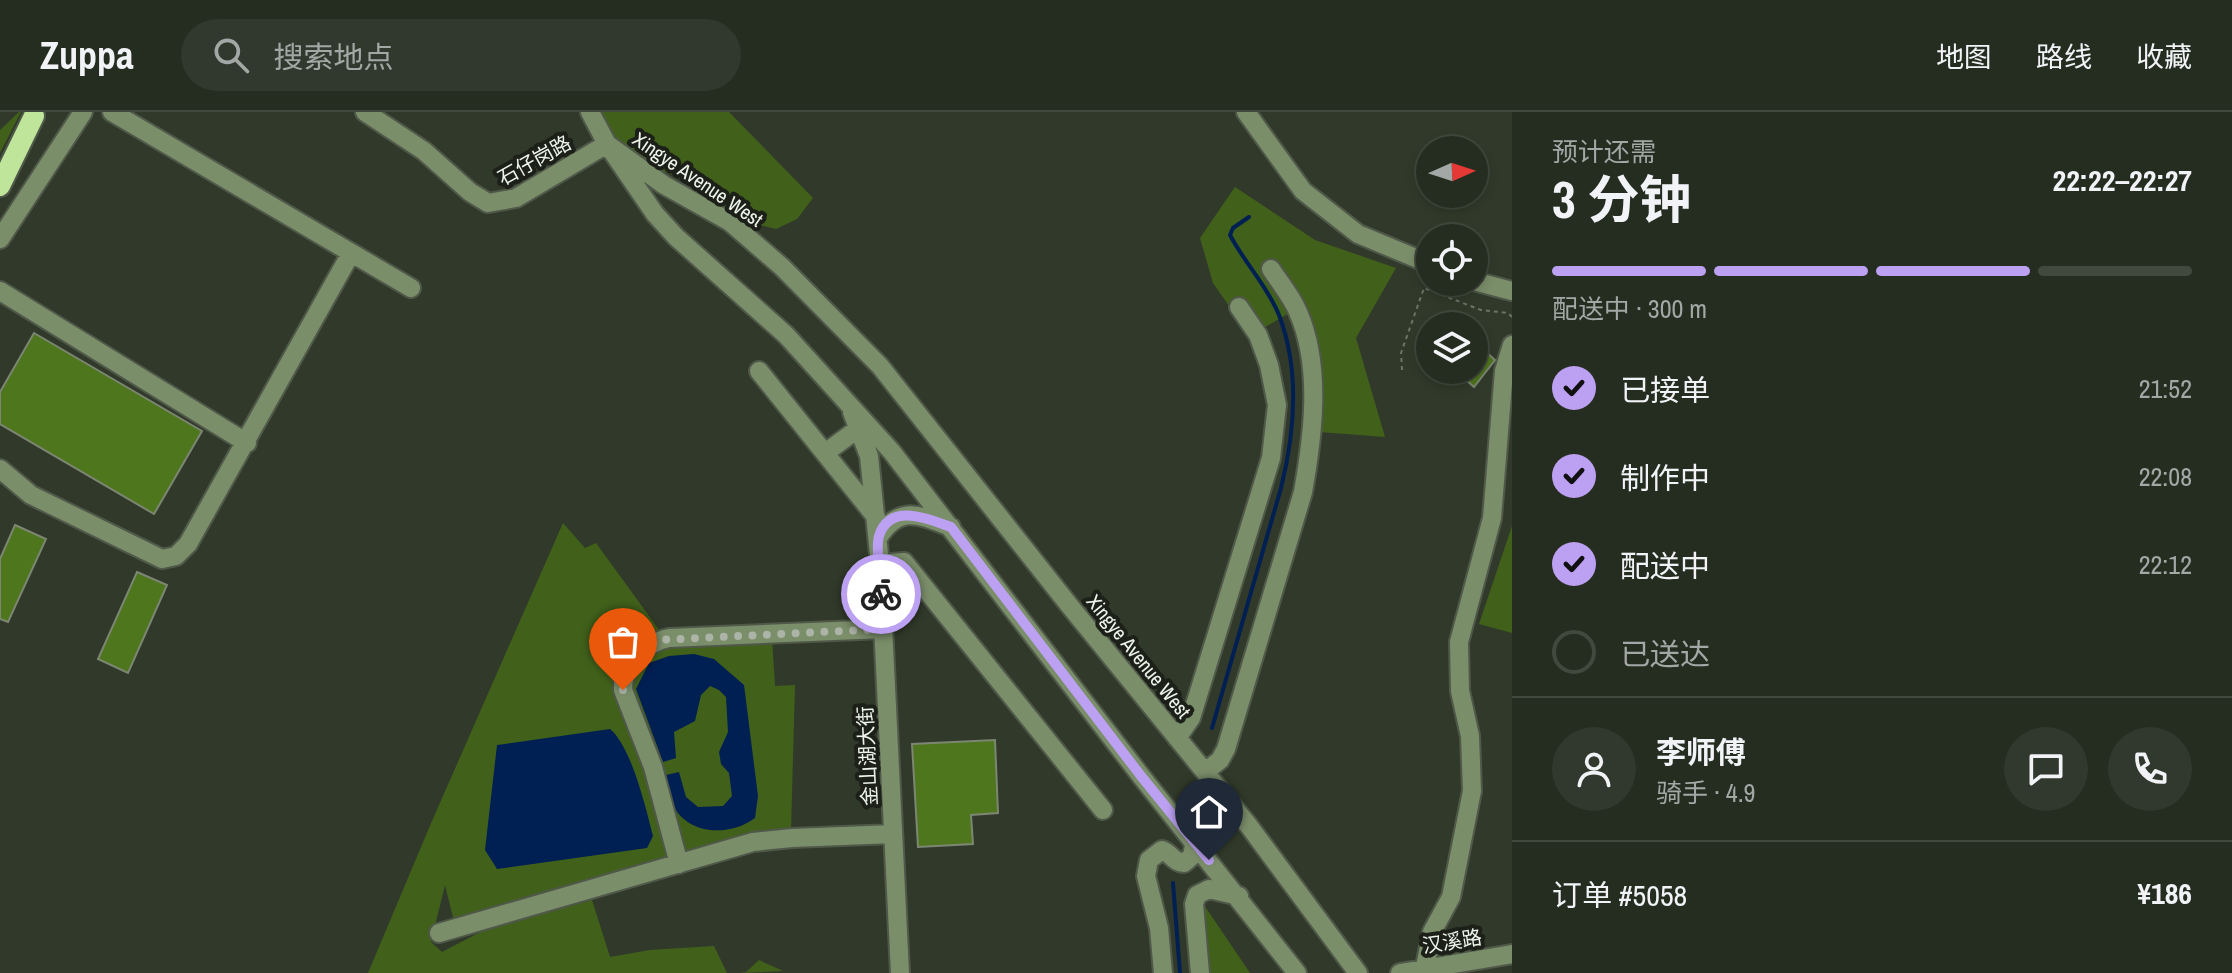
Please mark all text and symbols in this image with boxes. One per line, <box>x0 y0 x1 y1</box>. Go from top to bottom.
search box <box>181 19 741 91</box>
text: Zuppa <box>40 30 133 81</box>
icon: search <box>209 33 253 77</box>
text: 搜索地点 <box>273 37 393 77</box>
text: 地图 <box>1936 38 1992 76</box>
text: 路线 <box>2036 38 2092 76</box>
text: 收藏 <box>2136 38 2192 76</box>
street label: Xingye Avenue West <box>628 125 769 233</box>
street label: 石仔岗路 <box>492 129 576 191</box>
text: 预计还需 <box>1552 134 1656 169</box>
north arrow <box>1416 136 1488 208</box>
map controls <box>1416 136 1488 384</box>
text: 22:22–22:27 <box>2053 160 2192 200</box>
text: 3 分钟 <box>1552 164 1692 234</box>
button: locate <box>1416 224 1488 296</box>
text: 配送中 · 300 m <box>1552 291 1707 326</box>
button: layers <box>1416 312 1488 384</box>
icon: check <box>1552 366 1596 410</box>
text: 已接单 <box>1620 370 1710 410</box>
text: 21:52 <box>2139 371 2192 406</box>
icon: check <box>1552 454 1596 498</box>
text: 制作中 <box>1620 458 1710 498</box>
text: 22:08 <box>2139 459 2192 494</box>
icon: check <box>1552 542 1596 586</box>
text: 配送中 <box>1620 546 1710 586</box>
text: 22:12 <box>2139 547 2192 582</box>
courier <box>841 554 921 634</box>
icon: bike <box>859 572 903 616</box>
street label: Xingye Avenue West <box>1081 589 1198 724</box>
pin <box>589 608 657 690</box>
icon: bag <box>601 620 645 664</box>
text: 已送达 <box>1620 634 1710 674</box>
street label: 金山湖大街 <box>851 705 883 807</box>
button: person <box>1552 727 1636 811</box>
button: chat <box>2004 727 2088 811</box>
button: phone <box>2108 727 2192 811</box>
text: 李师傅 <box>1656 732 1746 772</box>
text: 骑手 · 4.9 <box>1656 775 1755 810</box>
pin <box>1175 778 1243 860</box>
icon: home <box>1187 790 1231 834</box>
text: ¥186 <box>2137 873 2192 913</box>
text: 订单 #5058 <box>1552 875 1687 915</box>
street label: 汉溪路 <box>1420 923 1484 959</box>

